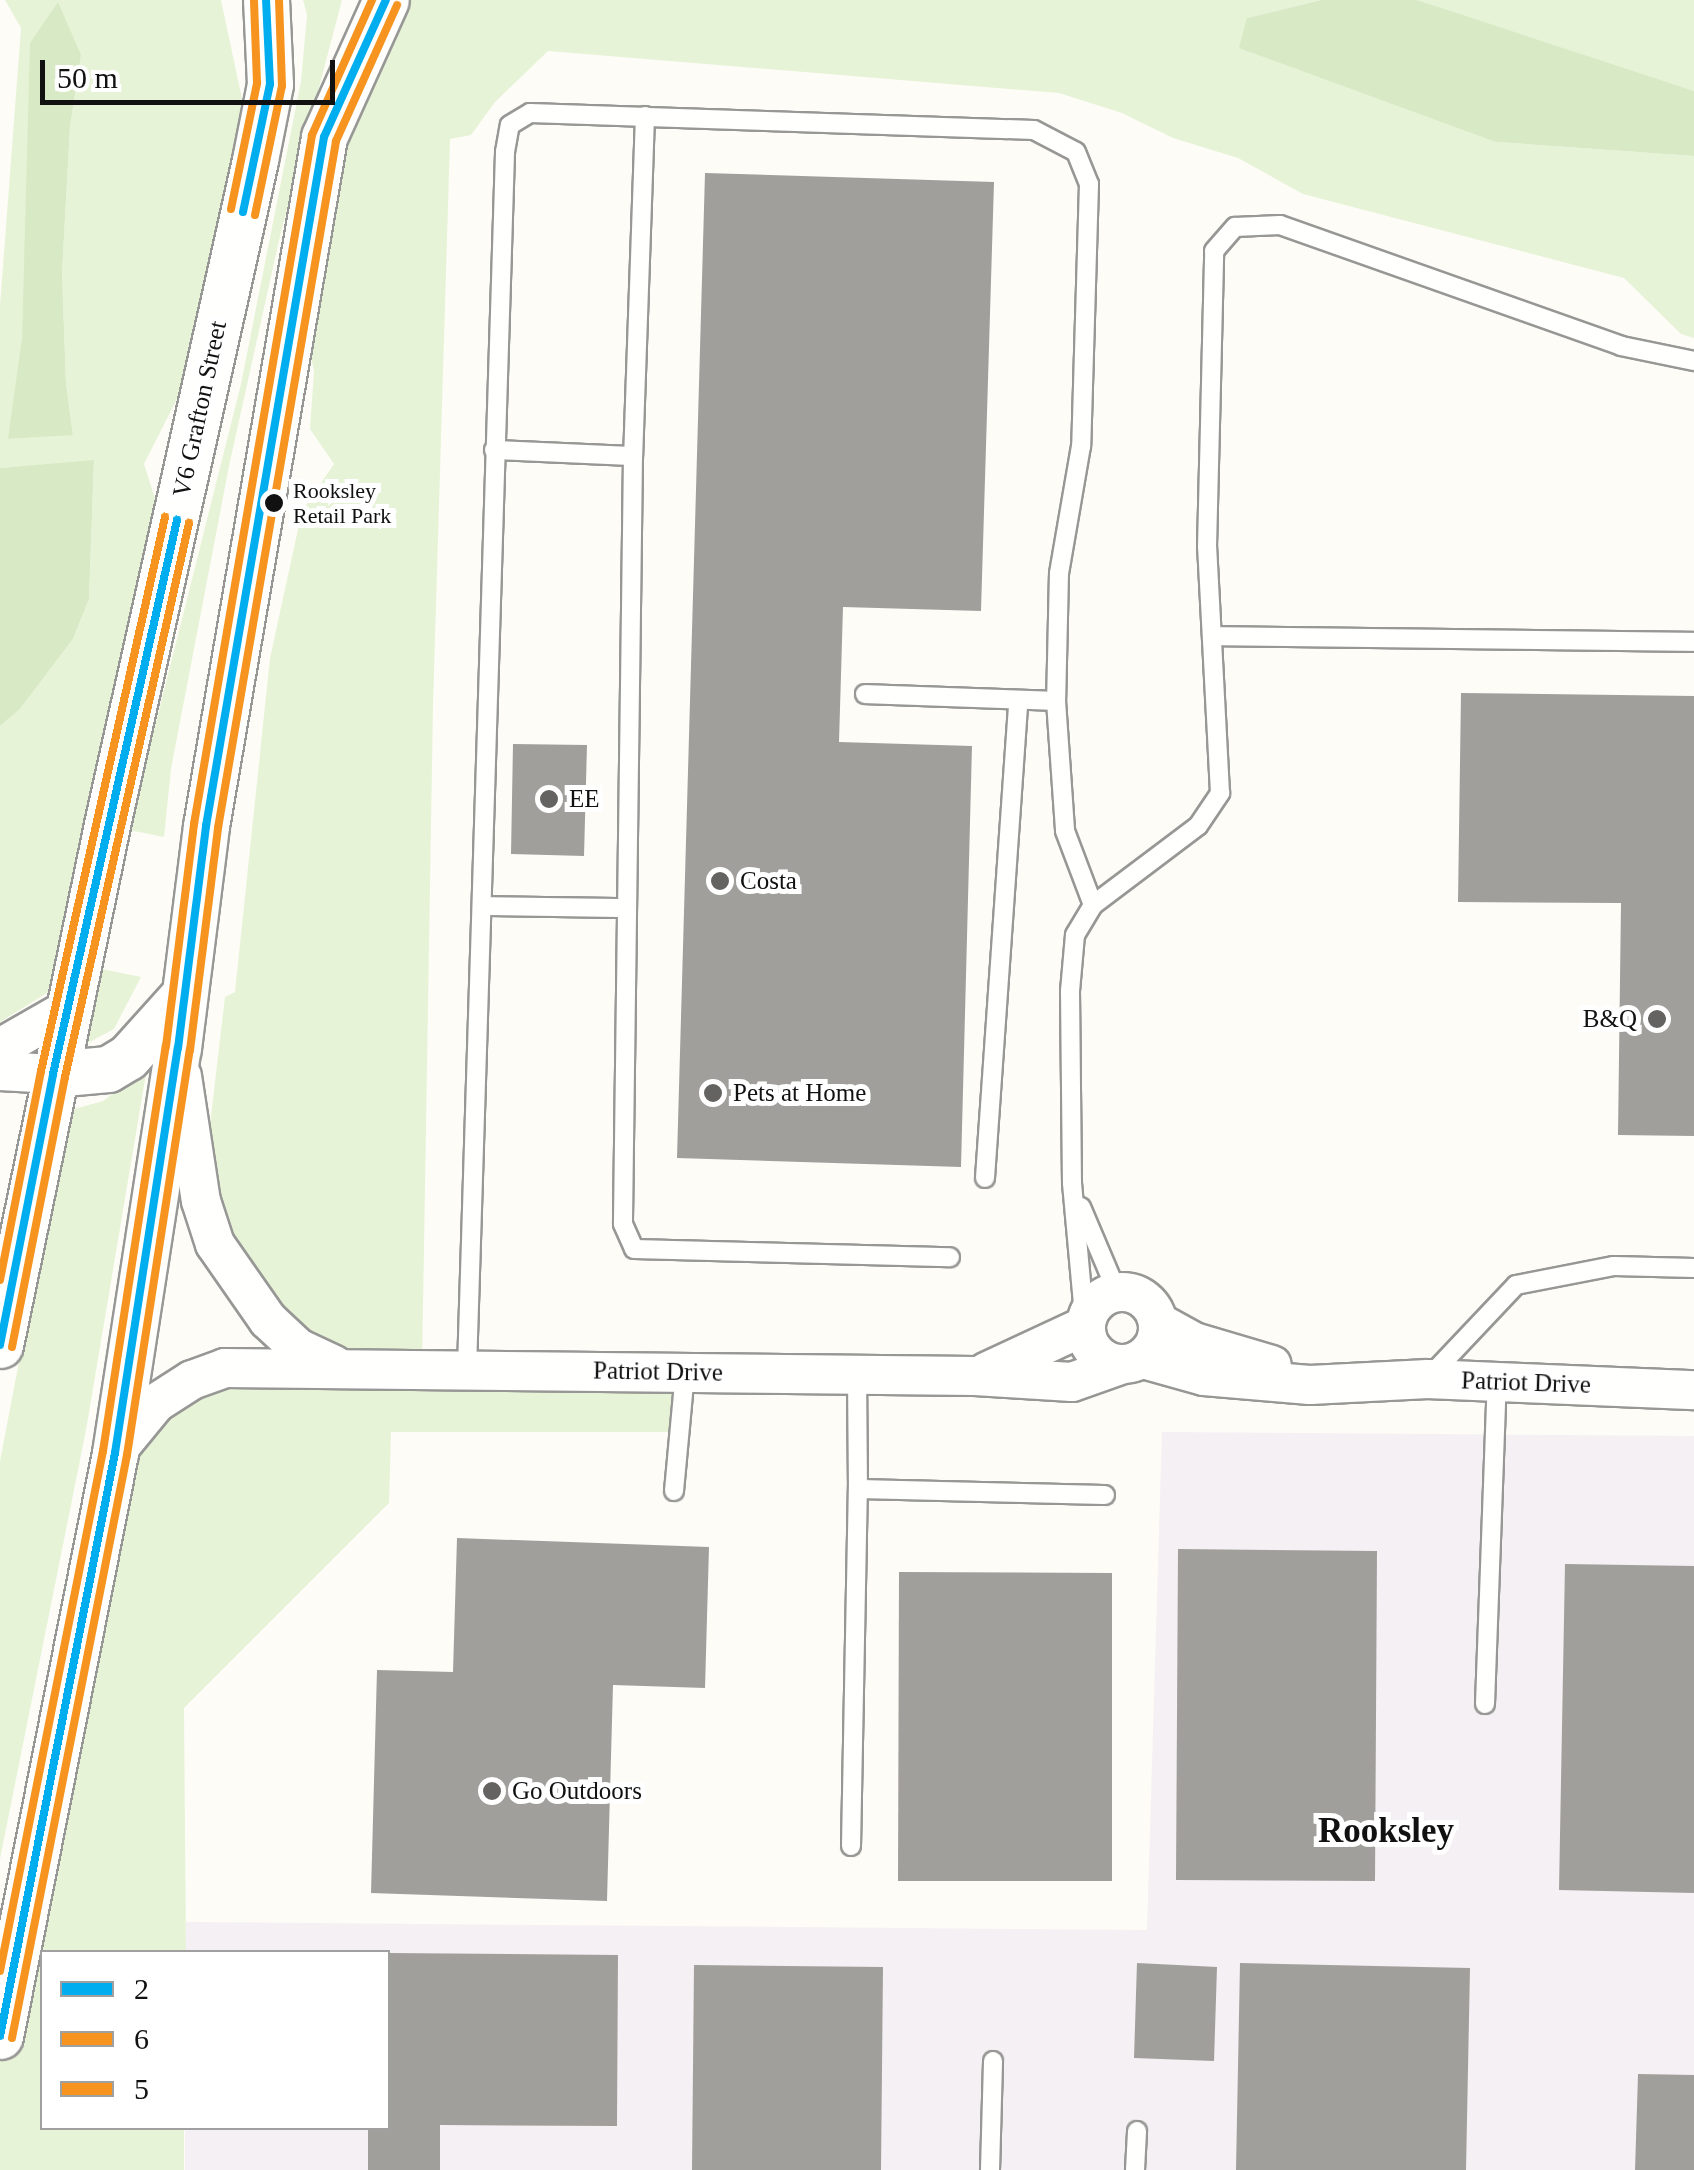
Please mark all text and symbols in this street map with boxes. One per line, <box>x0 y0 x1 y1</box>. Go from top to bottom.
scale bar <box>45 40 340 102</box>
text: 50 m <box>57 61 118 94</box>
street label: V6 Grafton Street <box>167 318 233 500</box>
place label: Rooksley Retail Park <box>293 477 391 528</box>
marker: Rooksley Retail Park <box>264 493 284 513</box>
place label: EE <box>569 784 600 814</box>
marker: EE <box>538 788 560 810</box>
place label: Costa <box>740 866 797 896</box>
marker: Costa <box>709 870 731 892</box>
place label: B&Q <box>1583 1004 1637 1034</box>
marker: B&Q <box>1646 1008 1668 1030</box>
place label: Pets at Home <box>733 1078 866 1108</box>
marker: Pets at Home <box>702 1082 724 1104</box>
street label: Patriot Drive <box>593 1356 723 1388</box>
street label: Patriot Drive <box>1461 1366 1591 1400</box>
place label: Go Outdoors <box>512 1776 642 1806</box>
marker: Go Outdoors <box>481 1780 503 1802</box>
district label: Rooksley <box>1318 1810 1454 1852</box>
legend <box>40 1950 390 2130</box>
text: 2 <box>134 1972 149 2005</box>
text: 6 <box>134 2022 149 2055</box>
text: 5 <box>134 2072 149 2105</box>

